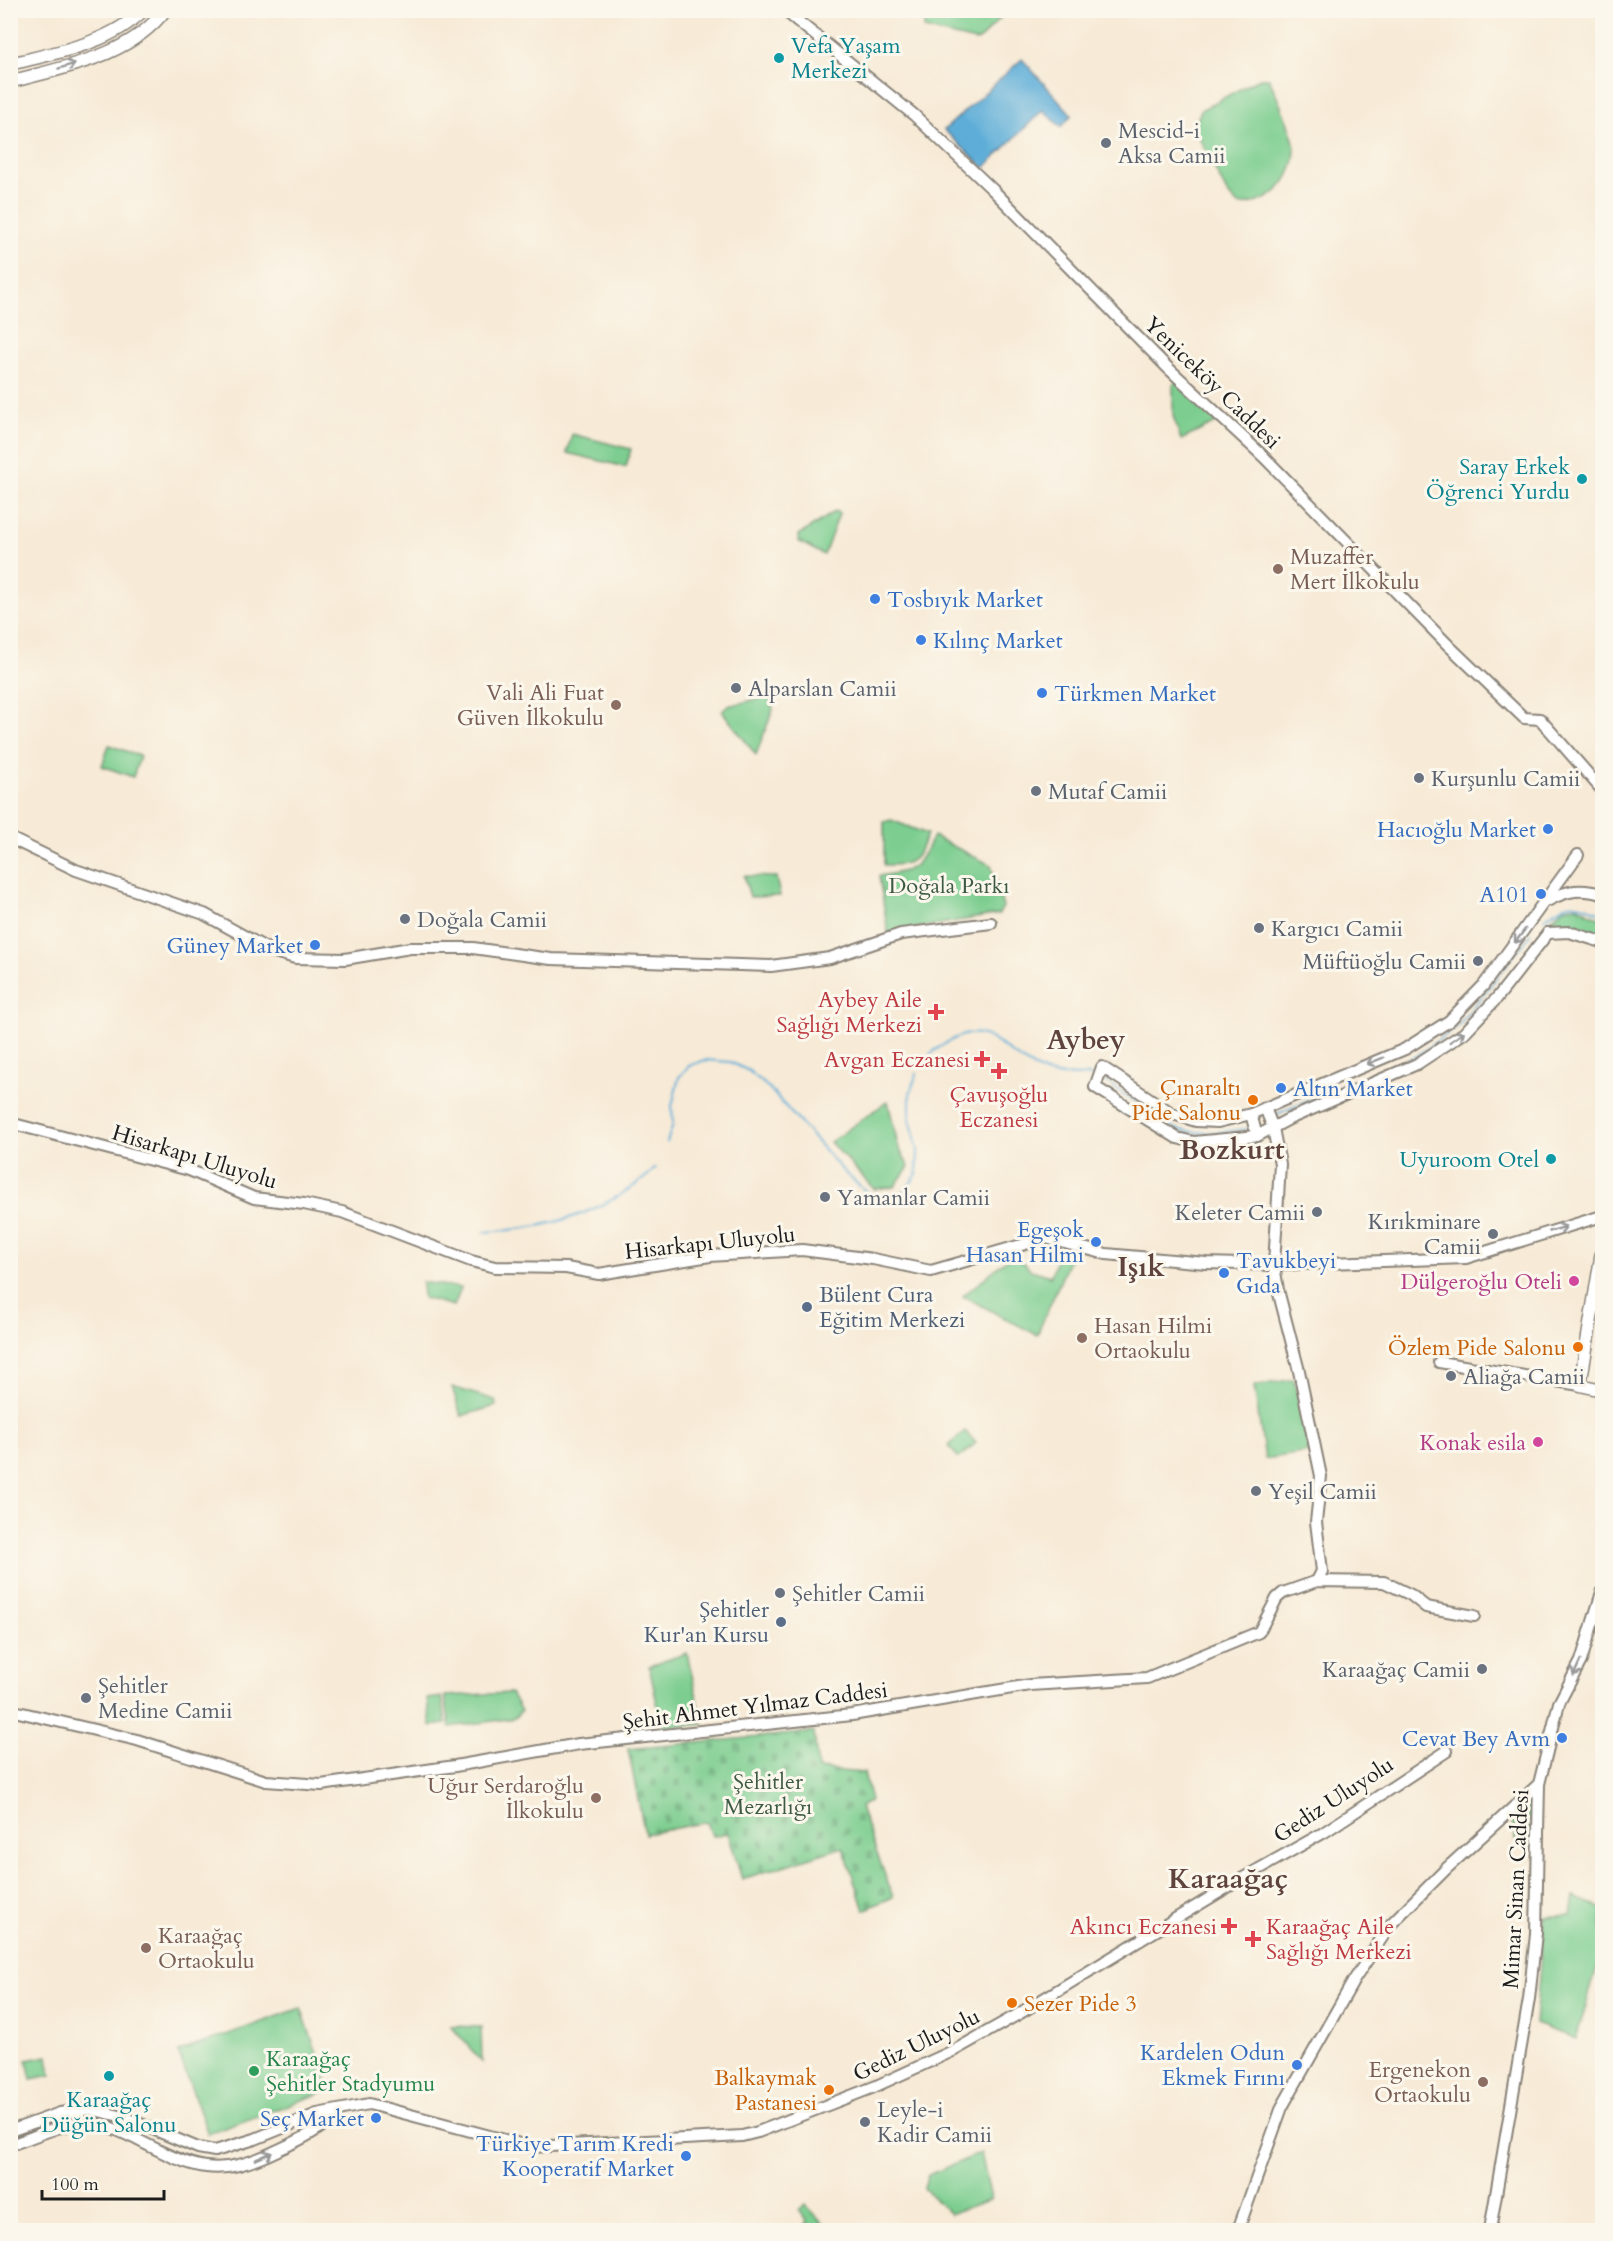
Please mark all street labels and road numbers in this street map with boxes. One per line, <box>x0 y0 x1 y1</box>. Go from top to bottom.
street label: Yeniceköy Caddesi <box>1137 310 1287 456</box>
street label: Hisarkapı Uluyolu <box>108 1118 281 1196</box>
street label: Hisarkapı Uluyolu <box>623 1219 797 1267</box>
street label: Şehit Ahmet Yılmaz Caddesi <box>621 1675 889 1737</box>
street label: Gediz Uluyolu <box>1268 1750 1400 1850</box>
street label: Mimar Sinan Caddesi <box>1496 1788 1536 1990</box>
street label: Gediz Uluyolu <box>848 2001 985 2089</box>

